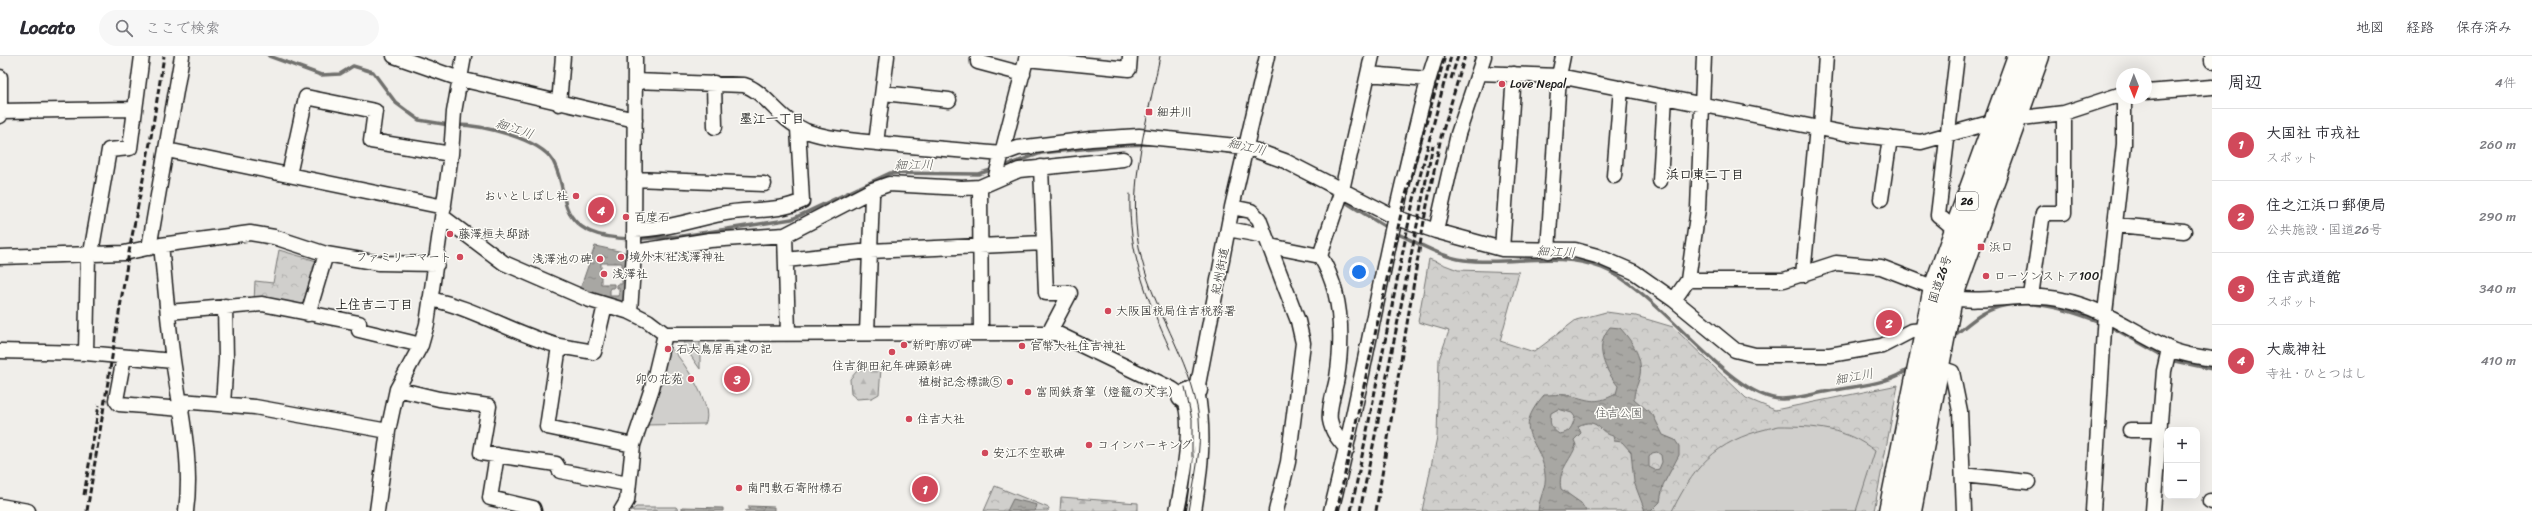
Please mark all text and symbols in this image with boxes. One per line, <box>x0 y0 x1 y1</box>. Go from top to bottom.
search box <box>99 10 379 46</box>
text: Locato <box>20 11 75 44</box>
text: ここで検索 <box>145 15 220 41</box>
text: 地図 <box>2356 15 2384 40</box>
text: 経路 <box>2406 15 2434 40</box>
text: 保存済み <box>2456 15 2512 40</box>
icon: search <box>113 17 135 39</box>
text: 周辺 <box>2228 67 2262 97</box>
north arrow <box>2116 68 2152 104</box>
text: 4件 <box>2495 71 2516 94</box>
place label: Love Nepal <box>1510 73 1567 95</box>
marker: Love Nepal <box>1497 79 1507 89</box>
place label: 細井川 <box>1157 101 1193 123</box>
district label: 墨江一丁目 <box>739 107 805 130</box>
marker: 細井川 <box>1144 107 1154 117</box>
water label: 細江川 <box>493 111 537 146</box>
text: 大国社 市戎社 <box>2266 120 2360 146</box>
water label: 細江川 <box>1225 131 1268 162</box>
text: 1 <box>2238 133 2244 156</box>
text: 260 m <box>2480 133 2516 156</box>
text: スポット <box>2266 146 2318 169</box>
water label: 細江川 <box>894 153 934 176</box>
district label: 浜口東二丁目 <box>1666 163 1744 186</box>
place label: おいとしぼし社 <box>484 185 568 207</box>
marker: おいとしぼし社 <box>571 191 581 201</box>
road number: 26 <box>1956 192 1978 210</box>
text: 住之江浜口郵便局 <box>2266 192 2386 218</box>
pin: 4 <box>588 195 614 225</box>
text: 2 <box>2237 205 2245 228</box>
text: 290 m <box>2479 205 2516 228</box>
place label: 百度石 <box>634 206 670 228</box>
marker: 百度石 <box>621 212 631 222</box>
text: 公共施設 · 国道26号 <box>2266 218 2382 241</box>
place label: 藤澤桓夫邸跡 <box>458 223 530 245</box>
marker: 藤澤桓夫邸跡 <box>445 229 455 239</box>
place label: 浜口 <box>1989 236 2013 258</box>
water label: 細江川 <box>1536 239 1576 264</box>
marker: 浜口 <box>1976 242 1986 252</box>
street label: 紀州街道 <box>1205 245 1235 297</box>
place label: ファミリーマート <box>356 246 452 268</box>
place label: 境外末社浅澤神社 <box>629 246 725 268</box>
place label: 浅澤池の碑 <box>532 248 592 270</box>
marker: ファミリーマート <box>455 252 465 262</box>
marker: 境外末社浅澤神社 <box>616 252 626 262</box>
street label: 国道26号 <box>1922 252 1958 306</box>
marker: 浅澤池の碑 <box>595 254 605 264</box>
your location <box>1349 262 1369 282</box>
place label: 浅澤社 <box>612 263 648 285</box>
text: 住吉武道館 <box>2266 264 2341 290</box>
place label: ローソンストア100 <box>1994 265 2100 287</box>
marker: 浅澤社 <box>599 269 609 279</box>
marker: ローソンストア100 <box>1981 271 1991 281</box>
text: 3 <box>2237 277 2245 300</box>
text: 340 m <box>2479 277 2516 300</box>
text: スポット <box>2266 290 2318 313</box>
district label: 上住吉二丁目 <box>335 293 413 316</box>
place label: 大阪国税局住吉税務署 <box>1116 300 1236 322</box>
marker: 大阪国税局住吉税務署 <box>1103 306 1113 316</box>
pin: 2 <box>1876 308 1902 338</box>
place label: 新町廓の碑 <box>912 334 972 356</box>
place label: 官幣大社住吉神社 <box>1030 335 1126 357</box>
text: 大歳神社 <box>2266 336 2326 362</box>
place label: 石大鳥居再建の記 <box>676 338 772 360</box>
marker: 新町廓の碑 <box>899 340 909 350</box>
marker: 官幣大社住吉神社 <box>1017 341 1027 351</box>
marker: 石大鳥居再建の記 <box>663 344 673 354</box>
marker: 住吉御田紀年碑顕彰碑 <box>887 347 897 357</box>
text: 4 <box>2237 349 2245 372</box>
text: 410 m <box>2481 349 2516 372</box>
place label: 住吉御田紀年碑顕彰碑 <box>832 355 952 377</box>
water label: 細江川 <box>1833 362 1875 391</box>
text: 寺社 · ひとつはし <box>2266 362 2367 385</box>
pin: 3 <box>724 364 750 394</box>
place label: 卯の花苑 <box>635 368 683 390</box>
place label: 植樹記念標識⑤ <box>918 371 1002 393</box>
marker: 卯の花苑 <box>686 374 696 384</box>
marker: 植樹記念標識⑤ <box>1005 377 1015 387</box>
place label: 富岡鉄斎筆（燈籠の文字） <box>1036 381 1180 403</box>
marker: 富岡鉄斎筆（燈籠の文字） <box>1023 387 1033 397</box>
park label: 住吉公園 <box>1595 402 1643 424</box>
place label: 住吉大社 <box>917 408 965 430</box>
marker: 住吉大社 <box>904 414 914 424</box>
map controls <box>2164 427 2200 499</box>
button: + <box>2164 427 2200 463</box>
place label: コインパーキング <box>1097 434 1193 456</box>
marker: コインパーキング <box>1084 440 1094 450</box>
place label: 安江不空歌碑 <box>993 442 1065 464</box>
marker: 安江不空歌碑 <box>980 448 990 458</box>
button: − <box>2164 463 2200 499</box>
pin: 1 <box>912 474 938 504</box>
place label: 南門敷石寄附標石 <box>747 477 843 499</box>
marker: 南門敷石寄附標石 <box>734 483 744 493</box>

